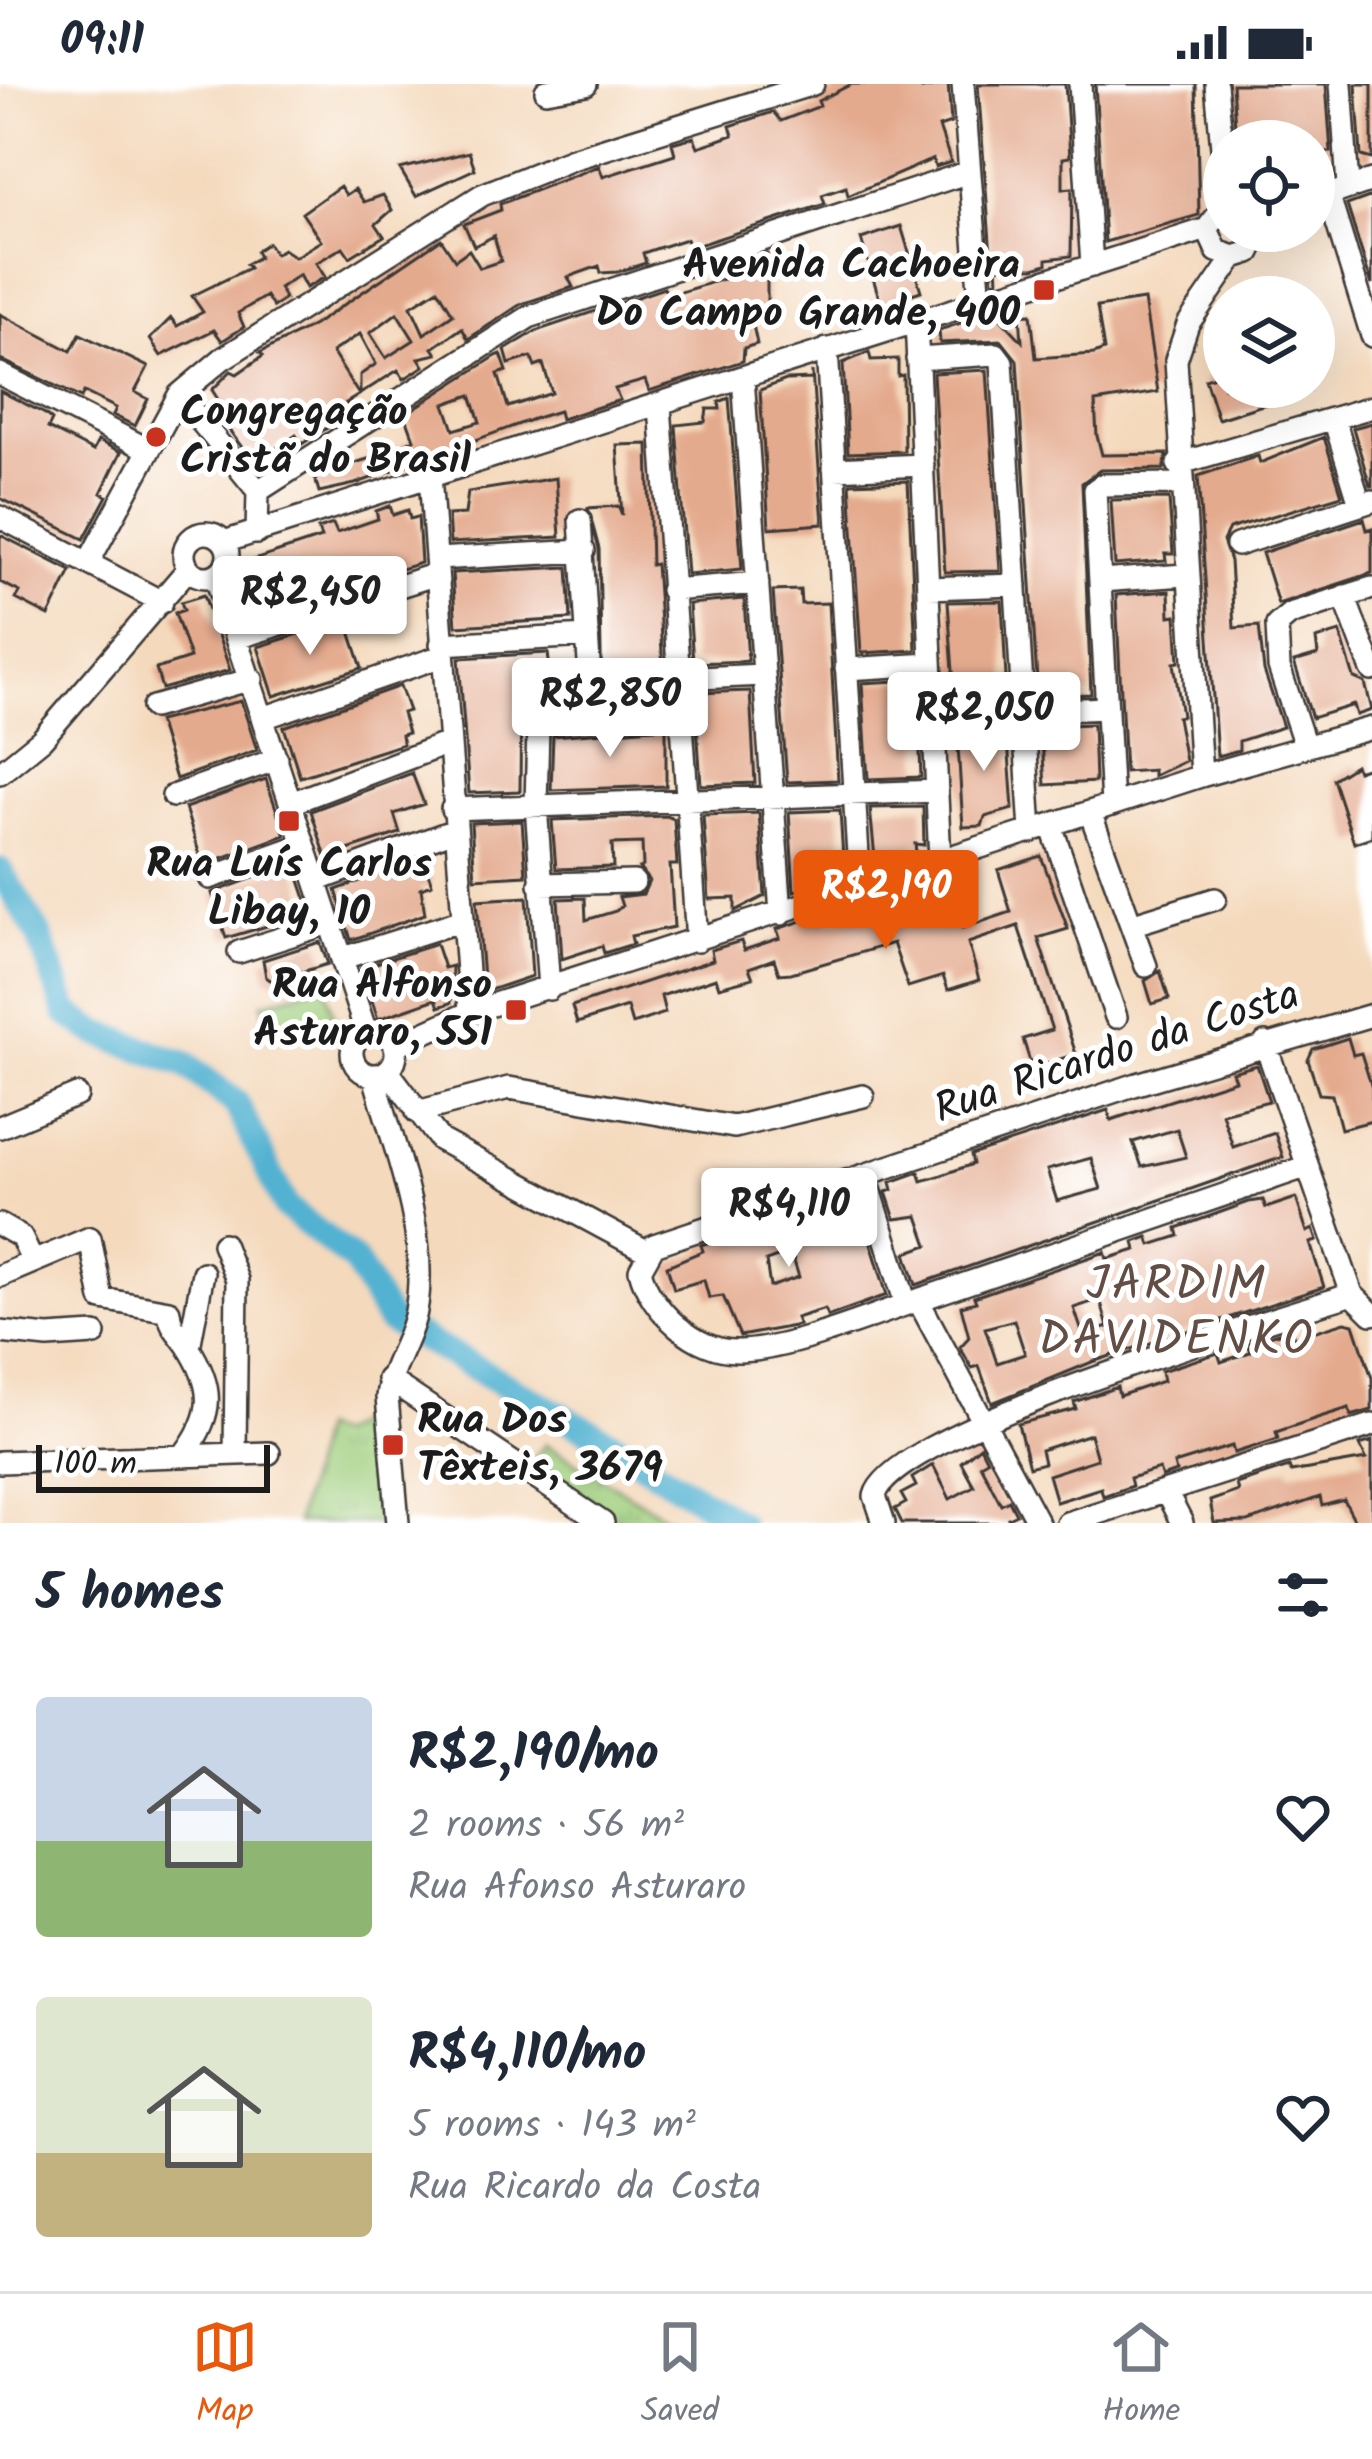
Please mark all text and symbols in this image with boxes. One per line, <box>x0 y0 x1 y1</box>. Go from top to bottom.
text: 09:11 <box>60 6 144 78</box>
map controls <box>1203 120 1335 408</box>
button: locate <box>1203 120 1335 252</box>
place label: Avenida Cachoeira Do Campo Grande, 400 <box>596 233 1020 348</box>
button: layers <box>1203 276 1335 408</box>
marker: Avenida Cachoeira Do Campo Grande, 400 <box>1031 277 1057 303</box>
place label: Congregação Cristã do Brasil <box>180 380 472 495</box>
marker: Congregação Cristã do Brasil <box>143 424 169 450</box>
pin: R$2,450 <box>199 556 421 658</box>
text: R$2,450 <box>240 564 380 626</box>
pin: R$2,850 <box>499 658 721 760</box>
text: R$2,850 <box>539 666 681 728</box>
pin: R$2,050 <box>873 672 1095 774</box>
text: R$2,050 <box>914 680 1054 742</box>
marker: Rua Luís Carlos Libay, 10 <box>276 808 302 834</box>
place label: Rua Luís Carlos Libay, 10 <box>146 832 432 947</box>
pin: R$2,190 <box>775 850 997 952</box>
text: R$2,190 <box>820 858 952 920</box>
place label: Rua Alfonso Asturaro, 551 <box>253 953 492 1068</box>
street label: Rua Ricardo da Costa <box>926 962 1308 1144</box>
marker: Rua Alfonso Asturaro, 551 <box>503 997 529 1023</box>
pin: R$4,110 <box>678 1168 900 1270</box>
text: R$4,110 <box>728 1176 850 1238</box>
district label: JARDIM DAVIDENKO <box>1039 1248 1315 1379</box>
place label: Rua Dos Têxteis, 3679 <box>417 1388 663 1503</box>
marker: Rua Dos Têxteis, 3679 <box>380 1432 406 1458</box>
scale bar <box>36 1439 270 1492</box>
text: 100 m <box>54 1439 137 1492</box>
text: 5 homes <box>36 1555 224 1636</box>
icon: filters <box>1270 1562 1336 1628</box>
text: R$2,190/mo <box>408 1715 659 1796</box>
icon: home <box>132 1745 276 1889</box>
icon: heart <box>1270 1784 1336 1850</box>
text: 2 rooms · 56 m² <box>408 1796 684 1858</box>
text: Rua Afonso Asturaro <box>408 1858 746 1920</box>
text: R$4,110/mo <box>408 2015 646 2096</box>
icon: home <box>132 2045 276 2189</box>
icon: heart <box>1270 2084 1336 2150</box>
text: 5 rooms · 143 m² <box>408 2096 696 2158</box>
text: Rua Ricardo da Costa <box>408 2158 761 2220</box>
tab: Map <box>192 2314 258 2439</box>
tab: Saved <box>641 2314 719 2439</box>
tab: Home <box>1102 2314 1180 2439</box>

